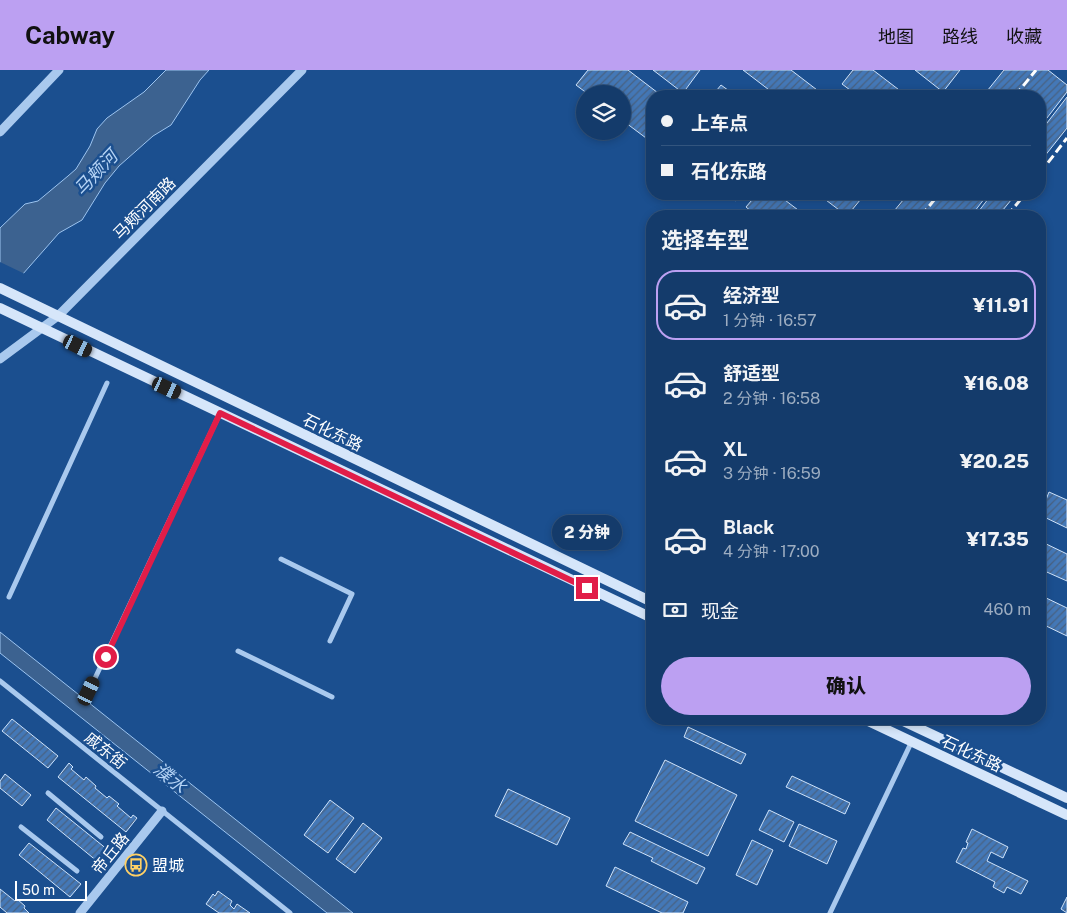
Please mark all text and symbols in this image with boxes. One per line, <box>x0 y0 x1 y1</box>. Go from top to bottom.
text: Cabway <box>25 21 115 49</box>
text: 地图 <box>878 26 914 47</box>
text: 路线 <box>942 26 978 47</box>
text: 收藏 <box>1006 26 1042 47</box>
map controls <box>576 85 631 140</box>
button: layers <box>576 85 631 140</box>
text: 上车点 <box>691 112 748 134</box>
water label: 马颊河 <box>70 144 124 200</box>
text: 石化东路 <box>691 160 767 182</box>
street label: 马颊河南路 <box>109 173 179 243</box>
text: 选择车型 <box>661 227 749 253</box>
icon: car <box>663 283 708 328</box>
text: 经济型 <box>723 284 780 306</box>
text: ¥11.91 <box>973 294 1029 316</box>
text: 1 分钟 · 16:57 <box>723 311 817 330</box>
car <box>61 333 94 359</box>
icon: car <box>663 361 708 406</box>
text: 舒适型 <box>723 362 780 384</box>
text: ¥16.08 <box>964 372 1029 394</box>
car <box>150 375 183 401</box>
text: 2 分钟 · 16:58 <box>723 389 820 408</box>
street label: 石化东路 <box>300 410 366 455</box>
text: XL <box>723 438 748 460</box>
icon: car <box>663 439 708 484</box>
text: ¥20.25 <box>960 450 1029 472</box>
text: 3 分钟 · 16:59 <box>723 464 821 483</box>
callout: 2 分钟 <box>552 516 622 550</box>
text: Black <box>723 516 774 538</box>
icon: car <box>663 517 708 562</box>
text: 2 分钟 <box>564 523 610 542</box>
text: ¥17.35 <box>966 528 1029 550</box>
text: 4 分钟 · 17:00 <box>723 542 820 561</box>
route end <box>576 577 598 599</box>
icon: cash <box>661 596 689 624</box>
text: 现金 <box>701 600 739 622</box>
text: 460 m <box>984 600 1031 619</box>
route start <box>95 646 117 668</box>
button: 确认 <box>661 657 1031 715</box>
car <box>75 674 102 708</box>
street label: 戚东街 <box>81 728 130 773</box>
street label: 石化东路 <box>939 731 1005 776</box>
water label: 濮水 <box>150 758 192 798</box>
street label: 帝丘路 <box>88 829 133 878</box>
bus stop icon: 盟城 <box>124 853 148 877</box>
place label: 盟城 <box>152 856 184 875</box>
scale bar <box>15 878 88 901</box>
text: 50 m <box>22 882 55 898</box>

